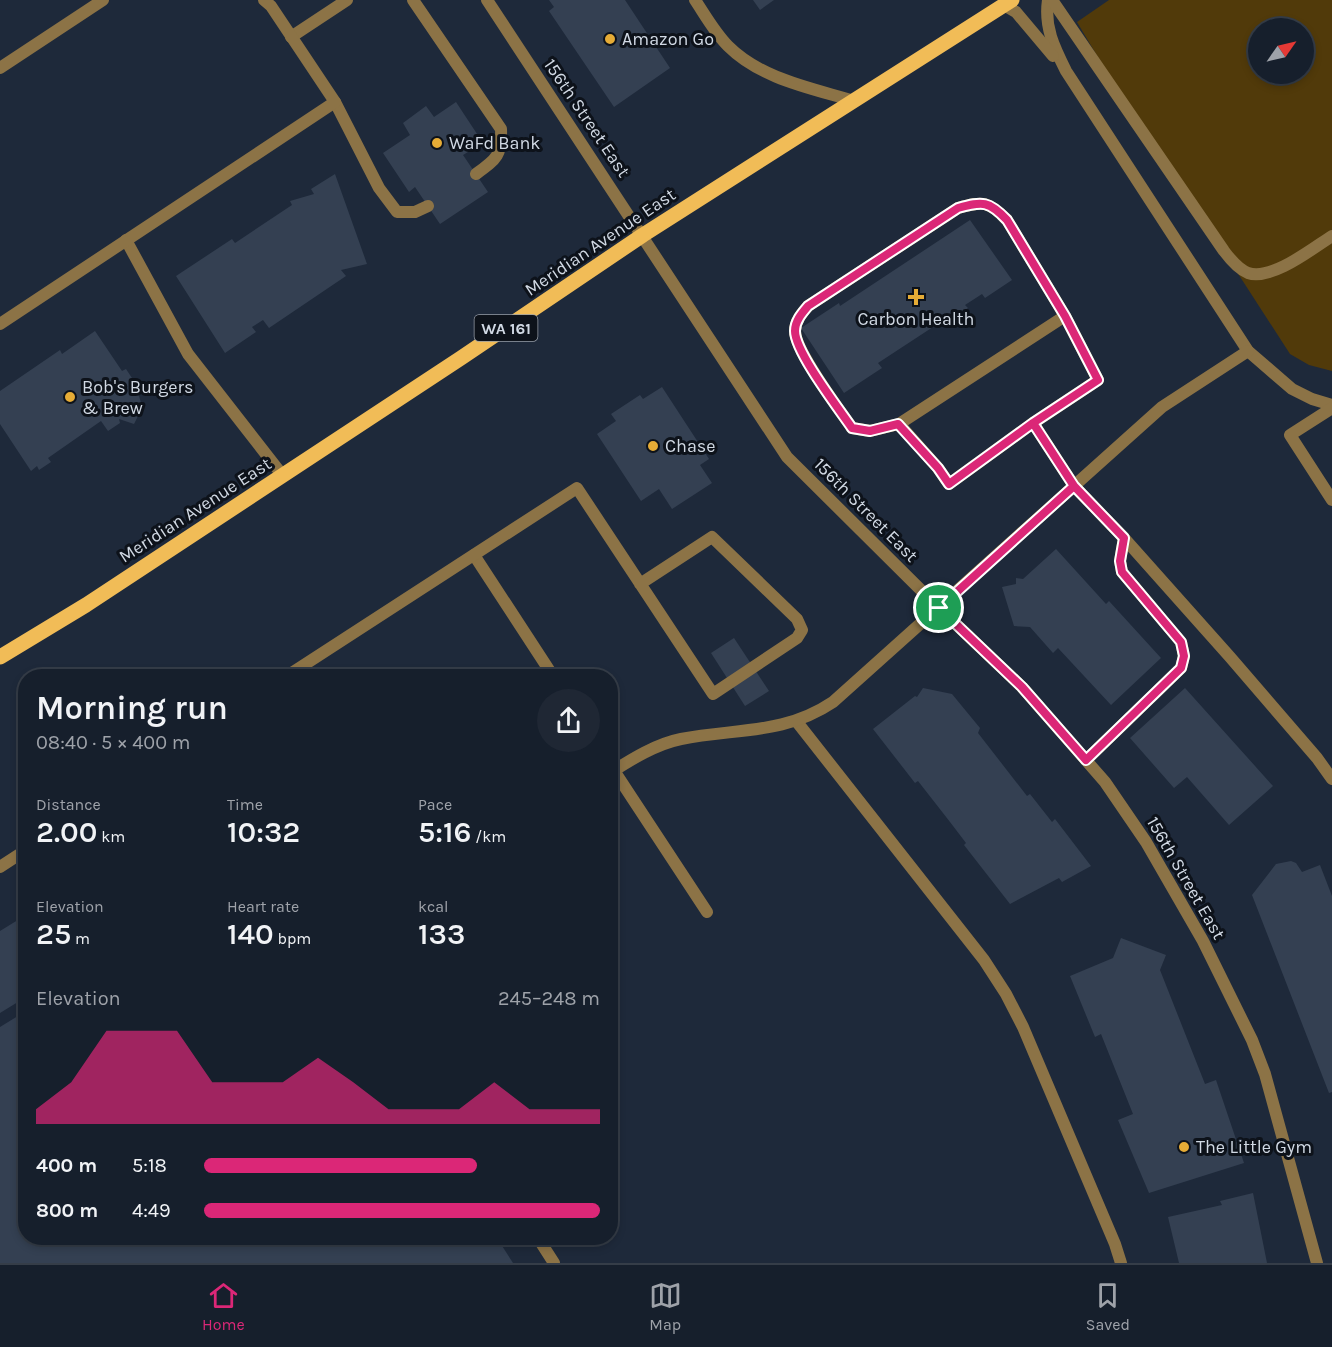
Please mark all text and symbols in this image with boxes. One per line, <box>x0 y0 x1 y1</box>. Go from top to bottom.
north arrow <box>1248 18 1314 84</box>
map controls <box>1248 18 1314 84</box>
place label: Amazon Go <box>622 28 714 50</box>
marker: Amazon Go <box>603 32 617 46</box>
street label: 156th Street East <box>539 55 635 182</box>
place label: WaFd Bank <box>449 132 540 154</box>
marker: WaFd Bank <box>430 136 444 150</box>
street label: Meridian Avenue East <box>520 183 680 301</box>
marker: Carbon Health <box>907 288 925 306</box>
place label: Carbon Health <box>858 308 974 330</box>
road number: WA 161 <box>474 315 538 341</box>
place label: Bob's Burgers & Brew <box>82 376 194 419</box>
marker: Bob's Burgers & Brew <box>63 390 77 404</box>
place label: Chase <box>665 435 716 457</box>
marker: Chase <box>646 439 660 453</box>
street label: Meridian Avenue East <box>115 452 275 567</box>
street label: 156th Street East <box>809 453 923 567</box>
pin <box>913 582 964 633</box>
icon: arrive <box>922 591 955 624</box>
text: Morning run <box>36 689 228 727</box>
button: share <box>537 689 600 752</box>
text: 08:40 · 5 × 400 m <box>36 731 191 754</box>
text: Distance <box>36 795 101 814</box>
text: Time <box>227 795 263 814</box>
text: Pace <box>418 795 452 814</box>
street label: 156th Street East <box>1142 813 1230 944</box>
text: 2.00 <box>36 814 97 850</box>
text: 10:32 <box>227 814 300 850</box>
text: 5:16 <box>418 814 472 850</box>
text: km <box>97 827 125 846</box>
text: /km <box>472 827 506 846</box>
text: Elevation <box>36 897 104 916</box>
text: Heart rate <box>227 897 299 916</box>
text: kcal <box>418 897 449 916</box>
text: 25 <box>36 916 71 952</box>
text: 140 <box>227 916 274 952</box>
text: 133 <box>418 916 465 952</box>
text: m <box>71 929 90 948</box>
text: bpm <box>274 929 311 948</box>
text: Elevation <box>36 987 121 1010</box>
text: 245–248 m <box>498 987 600 1010</box>
place label: The Little Gym <box>1196 1136 1312 1158</box>
marker: The Little Gym <box>1177 1140 1191 1154</box>
text: 400 m <box>36 1154 97 1177</box>
text: 5:18 <box>132 1154 167 1177</box>
text: 800 m <box>36 1199 98 1222</box>
text: 4:49 <box>132 1199 171 1222</box>
tab: Home <box>202 1279 245 1334</box>
tab: Map <box>649 1279 682 1334</box>
tab: Saved <box>1086 1279 1130 1334</box>

